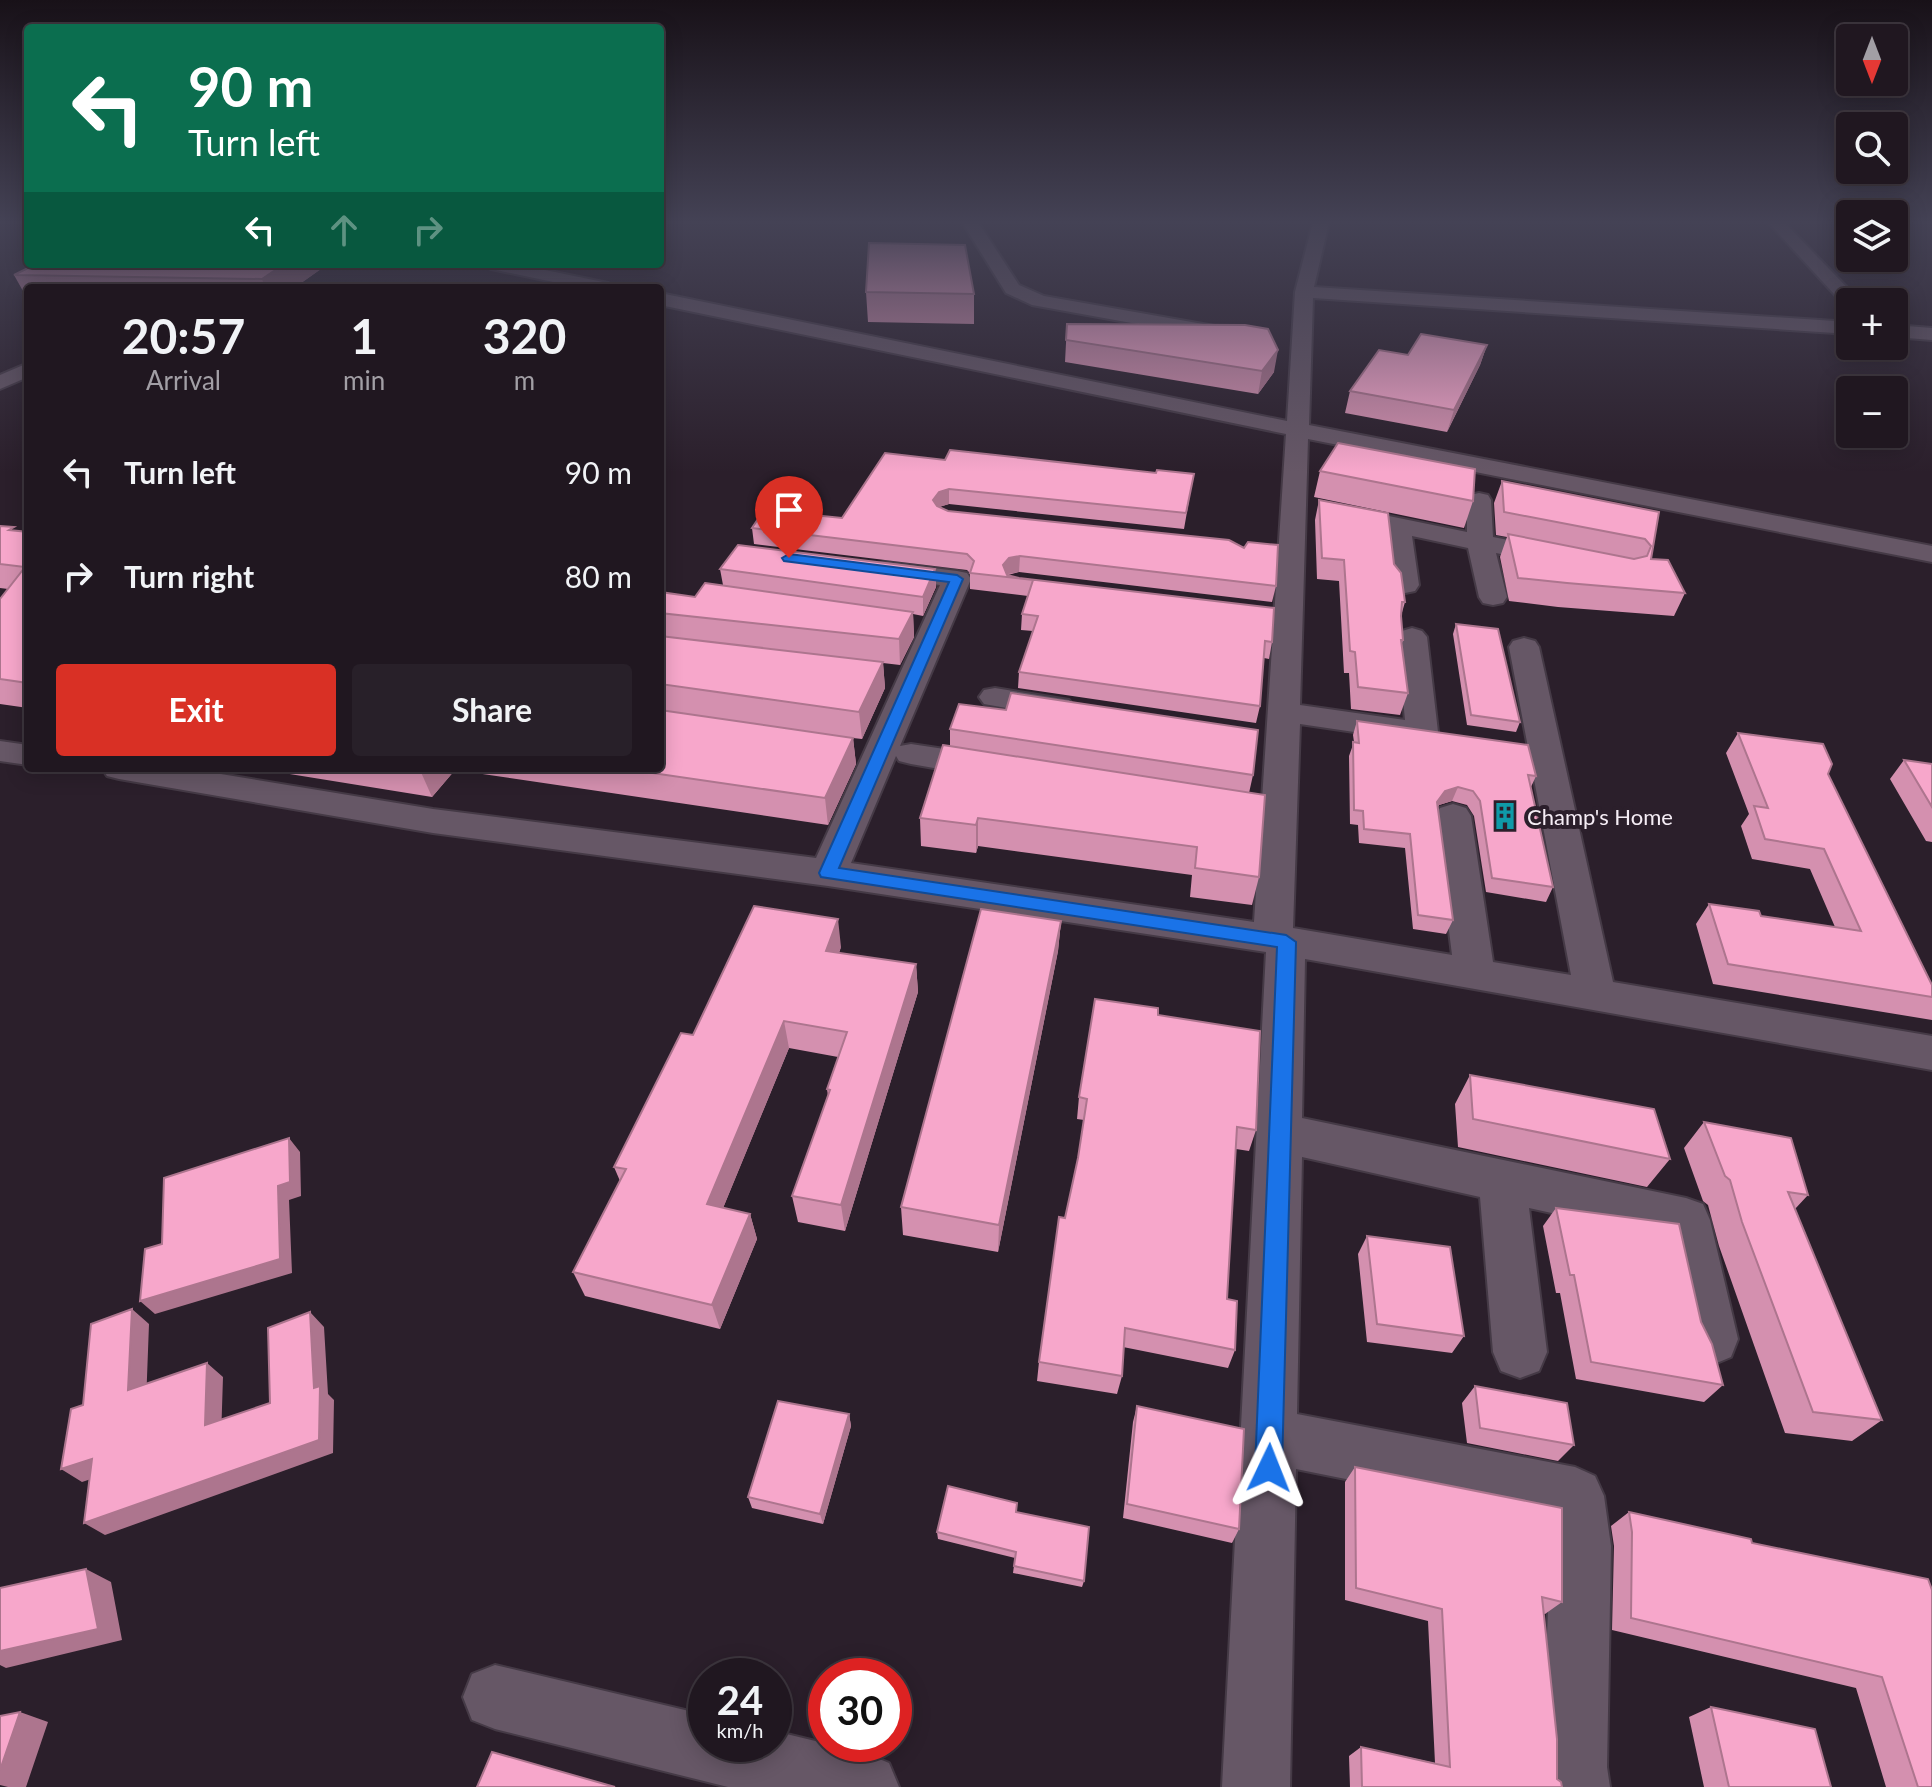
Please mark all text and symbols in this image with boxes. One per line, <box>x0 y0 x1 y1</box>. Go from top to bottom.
north arrow <box>1836 24 1908 96</box>
map controls <box>1836 24 1908 448</box>
text: 90 m <box>188 52 313 119</box>
icon: left <box>56 56 160 160</box>
button: search <box>1836 112 1908 184</box>
text: Turn left <box>188 120 320 164</box>
button: layers <box>1836 200 1908 272</box>
icon: left <box>238 208 282 252</box>
icon: ahead <box>322 208 366 252</box>
icon: right <box>406 208 450 252</box>
button: + <box>1836 288 1908 360</box>
text: 20:57 <box>122 307 245 364</box>
text: 1 <box>350 307 378 364</box>
text: 320 <box>483 307 566 364</box>
text: Arrival <box>146 364 221 396</box>
text: min <box>343 364 385 396</box>
text: m <box>514 364 535 396</box>
button: − <box>1836 376 1908 448</box>
icon: left <box>56 450 100 494</box>
text: Turn left <box>124 454 236 490</box>
text: 90 m <box>565 454 632 490</box>
pin <box>755 476 823 558</box>
icon: arrive <box>767 488 811 532</box>
icon: right <box>56 554 100 598</box>
text: Turn right <box>124 558 254 594</box>
text: 80 m <box>565 558 632 594</box>
button: Exit <box>56 664 336 756</box>
button: Share <box>352 664 632 756</box>
building icon: Champ's Home <box>1490 801 1520 831</box>
place label: Champ's Home <box>1527 803 1673 830</box>
position arrow <box>1227 1426 1311 1510</box>
speed limit sign: 30 <box>808 1658 912 1762</box>
text: 24 <box>717 1676 763 1724</box>
text: km/h <box>717 1718 763 1742</box>

